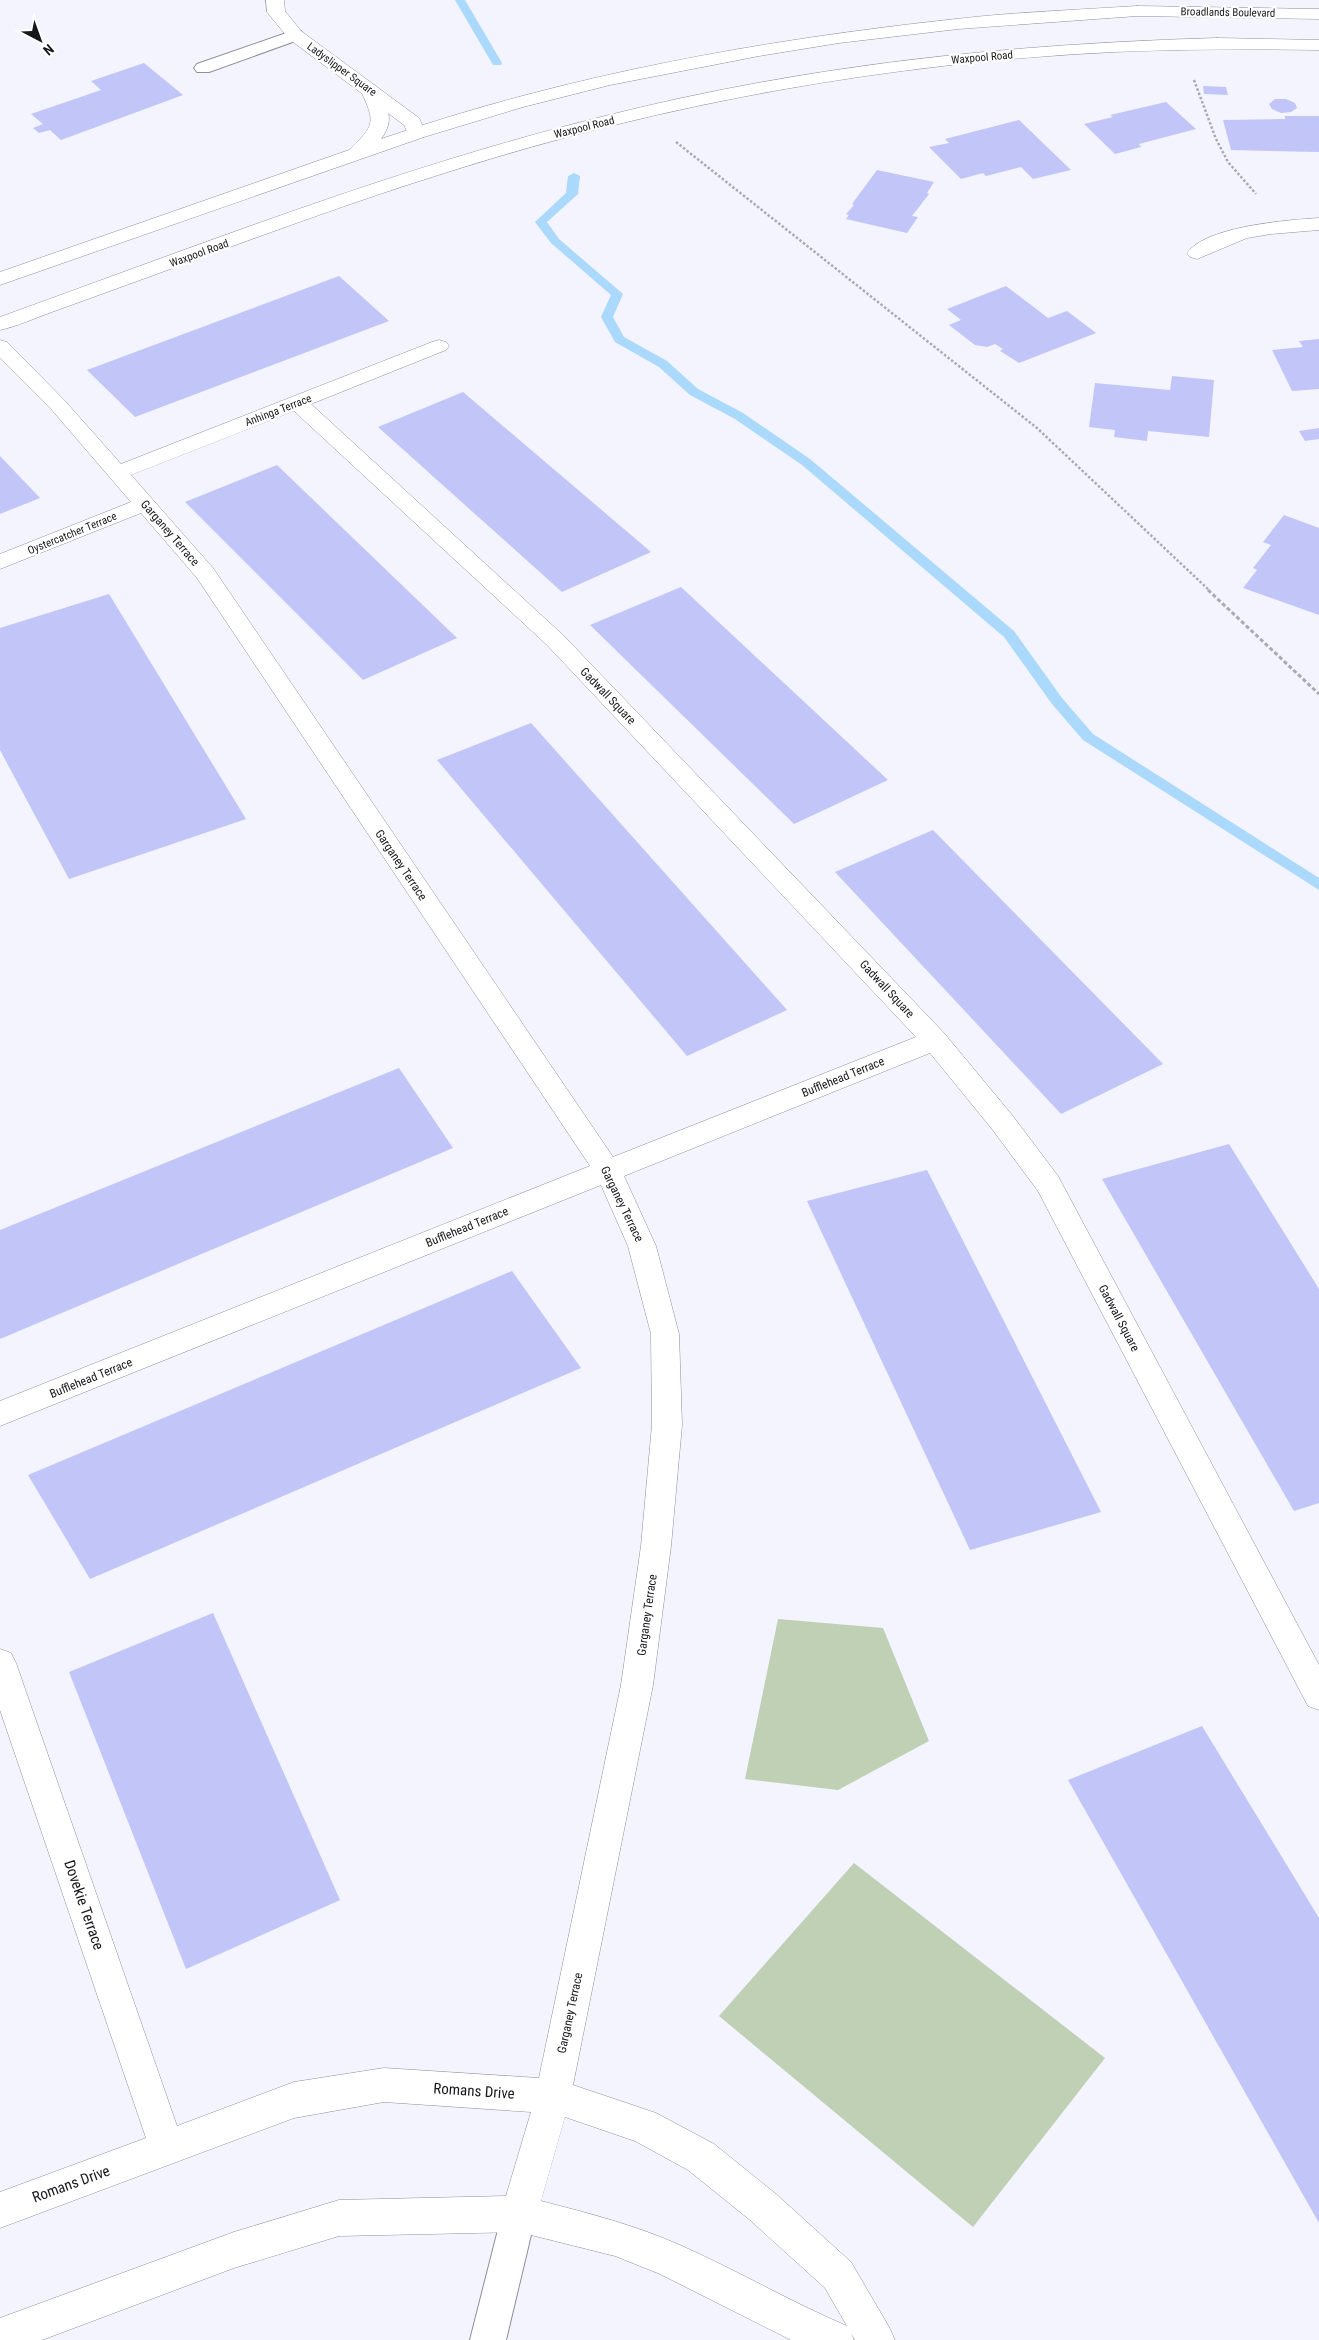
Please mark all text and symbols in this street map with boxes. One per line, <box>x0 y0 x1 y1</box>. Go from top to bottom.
street label: Broadlands Boulevard <box>1181 5 1275 20</box>
north arrow <box>15 15 65 65</box>
street label: Ladyslipper Square <box>304 40 379 99</box>
text: N <box>40 41 57 59</box>
street label: Waxpool Road <box>951 48 1013 67</box>
street label: Waxpool Road <box>553 114 616 141</box>
street label: Waxpool Road <box>168 237 230 270</box>
street label: Anhinga Terrace <box>243 392 313 429</box>
street label: Garganey Terrace <box>138 497 202 569</box>
street label: Oystercatcher Terrace <box>26 510 119 557</box>
street label: Gadwall Square <box>577 665 639 728</box>
street label: Garganey Terrace <box>372 827 430 903</box>
street label: Gadwall Square <box>857 957 917 1021</box>
street label: Bufflehead Terrace <box>800 1054 887 1100</box>
street label: Garganey Terrace <box>598 1164 646 1244</box>
street label: Bufflehead Terrace <box>424 1204 511 1250</box>
street label: Gadwall Square <box>1096 1282 1143 1354</box>
street label: Bufflehead Terrace <box>48 1355 135 1401</box>
street label: Garganey Terrace <box>634 1573 660 1657</box>
street label: Dovekie Terrace <box>60 1858 108 1952</box>
street label: Garganey Terrace <box>555 1971 585 2055</box>
street label: Romans Drive <box>433 2079 515 2103</box>
street label: Romans Drive <box>30 2162 112 2206</box>

